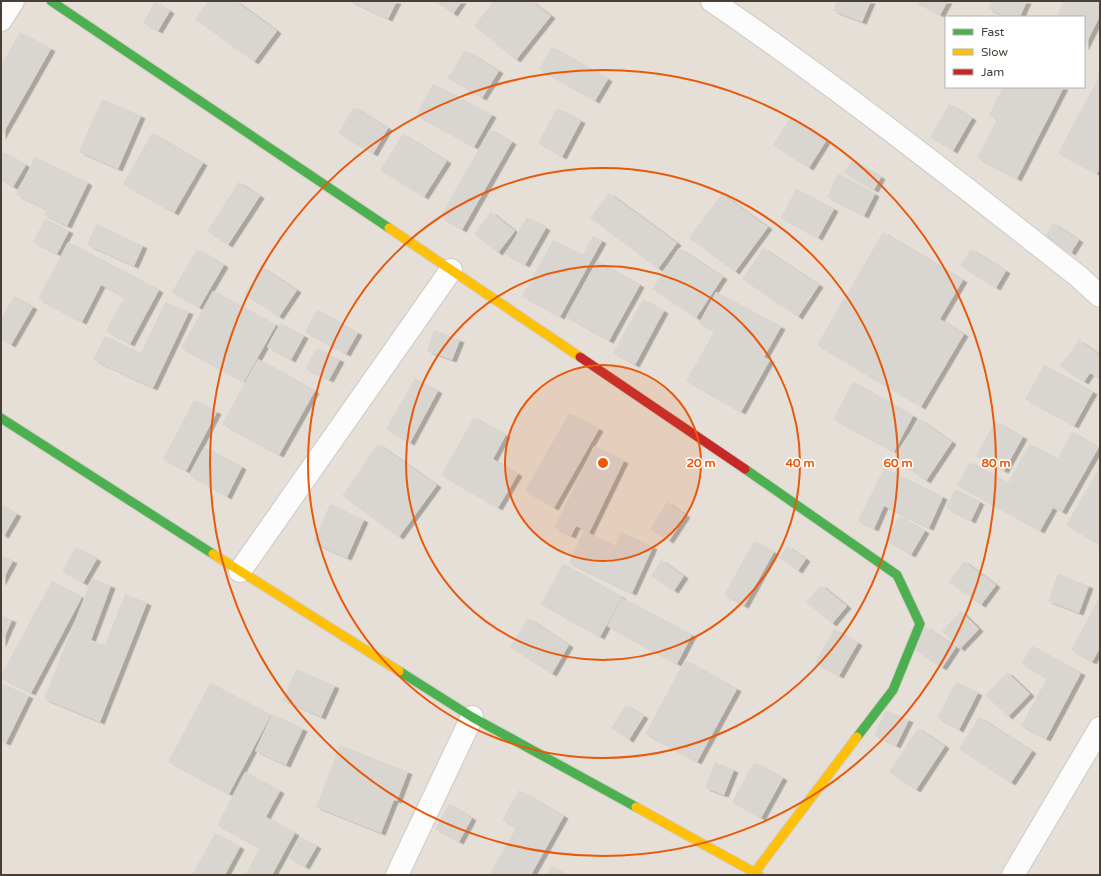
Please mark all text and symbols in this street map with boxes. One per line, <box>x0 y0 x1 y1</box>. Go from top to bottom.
legend <box>945 16 1085 88</box>
text: Fast <box>981 25 1005 39</box>
text: Slow <box>981 45 1008 59</box>
text: Jam <box>981 65 1004 79</box>
centre of rings <box>596 456 610 470</box>
text: 20 m <box>686 456 716 470</box>
text: 40 m <box>785 456 815 470</box>
text: 60 m <box>883 456 913 470</box>
text: 80 m <box>981 456 1011 470</box>

